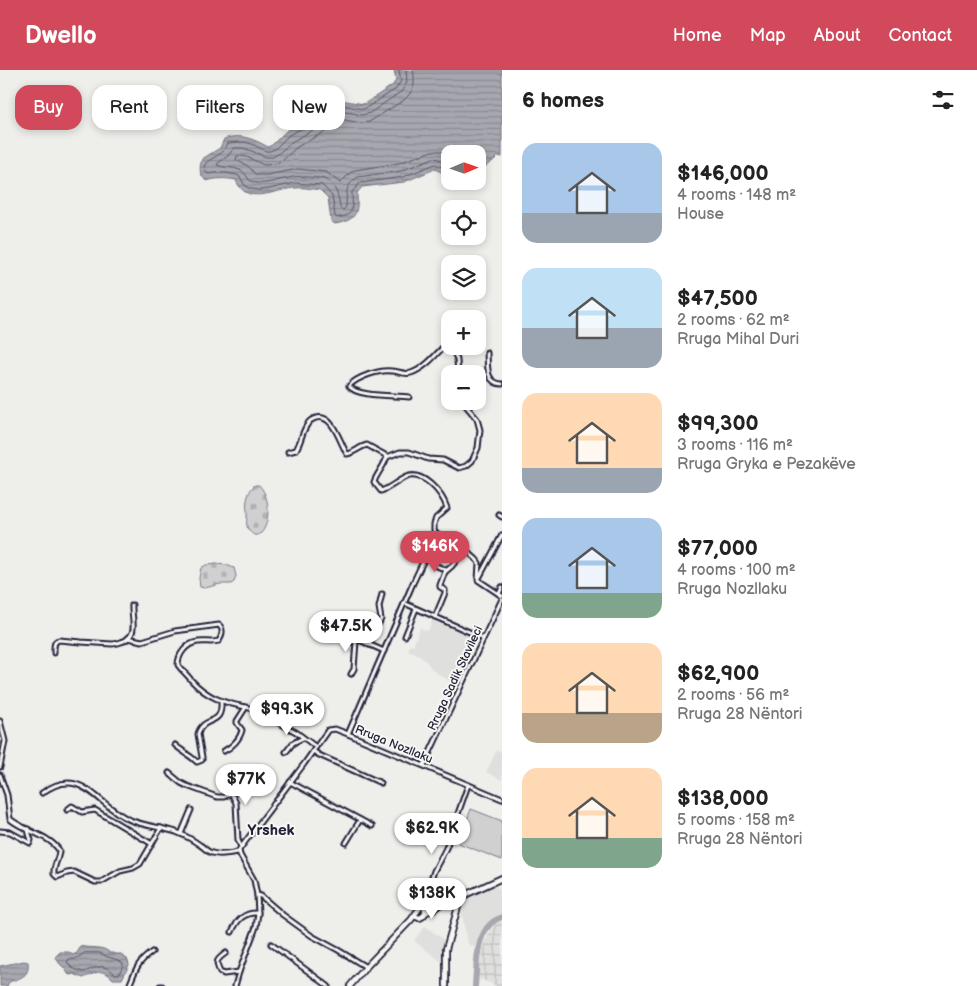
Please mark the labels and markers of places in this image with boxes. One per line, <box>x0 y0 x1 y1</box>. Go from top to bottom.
pin: $146K <box>400 530 470 573</box>
pin: $47.5K <box>305 610 387 653</box>
pin: $99.3K <box>246 694 328 736</box>
pin: $77K <box>216 764 276 806</box>
pin: $62.9K <box>391 812 473 855</box>
pin: $138K <box>397 878 467 920</box>

